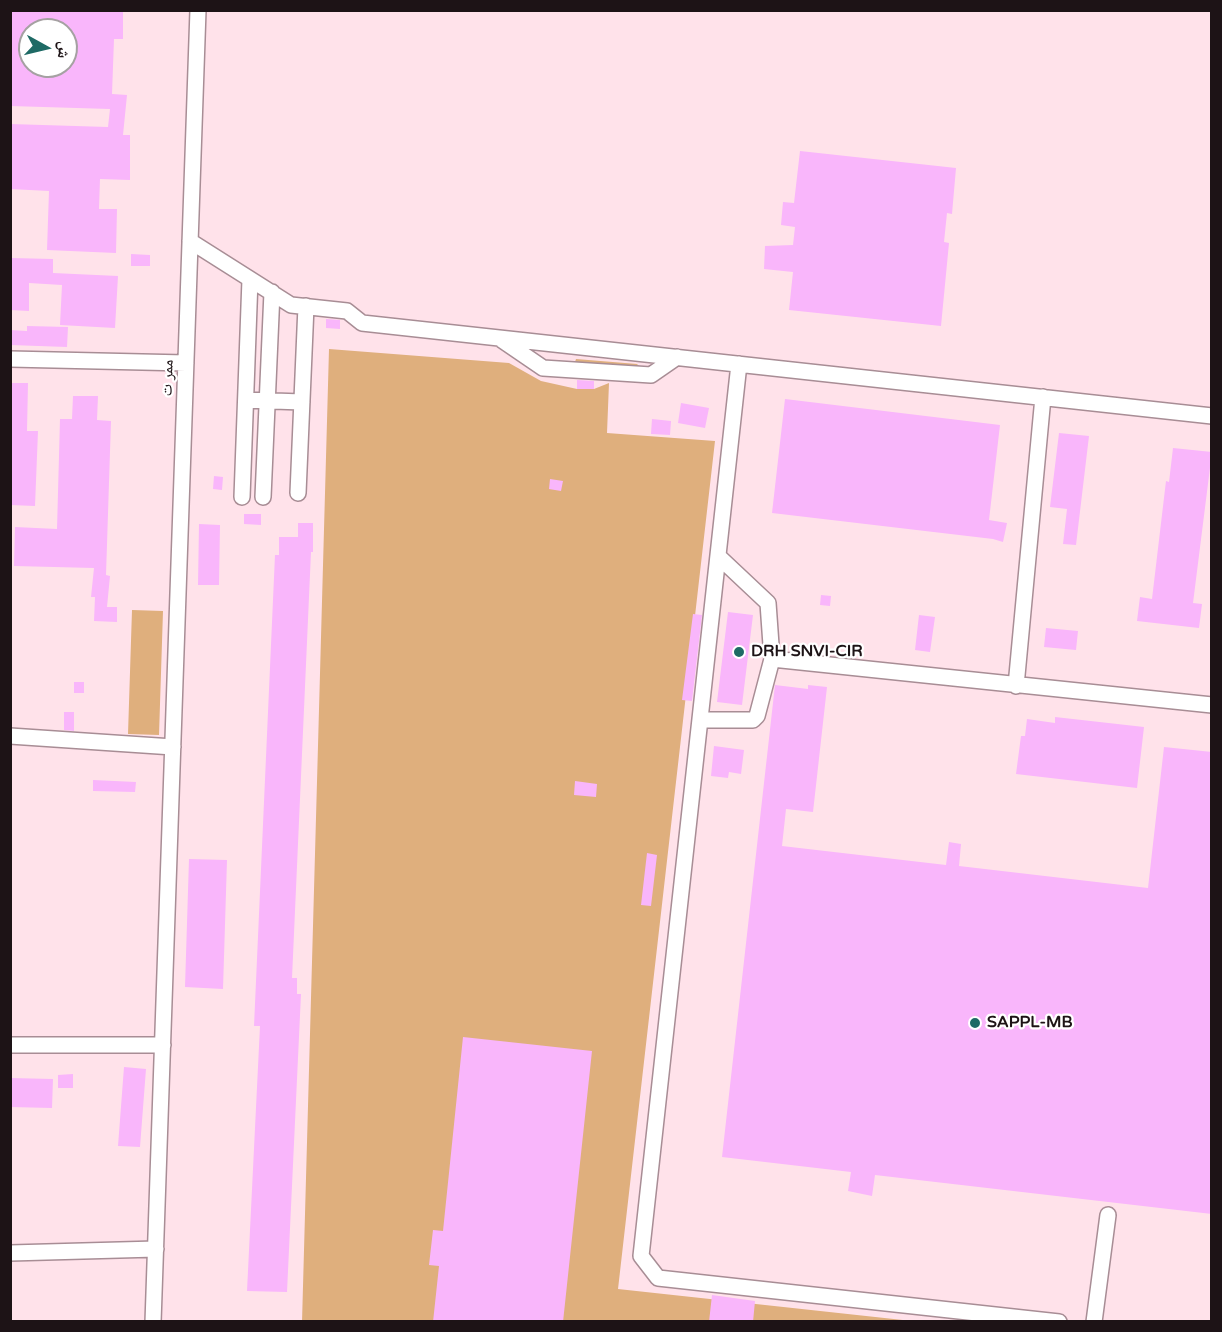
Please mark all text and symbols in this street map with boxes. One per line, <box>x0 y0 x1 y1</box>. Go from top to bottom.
north arrow <box>18 18 78 78</box>
text: ش <box>53 40 75 60</box>
street label: ممر ت <box>158 359 178 397</box>
place label: DRH SNVI-CIR <box>751 642 863 662</box>
marker: DRH SNVI-CIR <box>732 645 746 659</box>
place label: SAPPL-MB <box>987 1013 1073 1033</box>
marker: SAPPL-MB <box>968 1016 982 1030</box>

